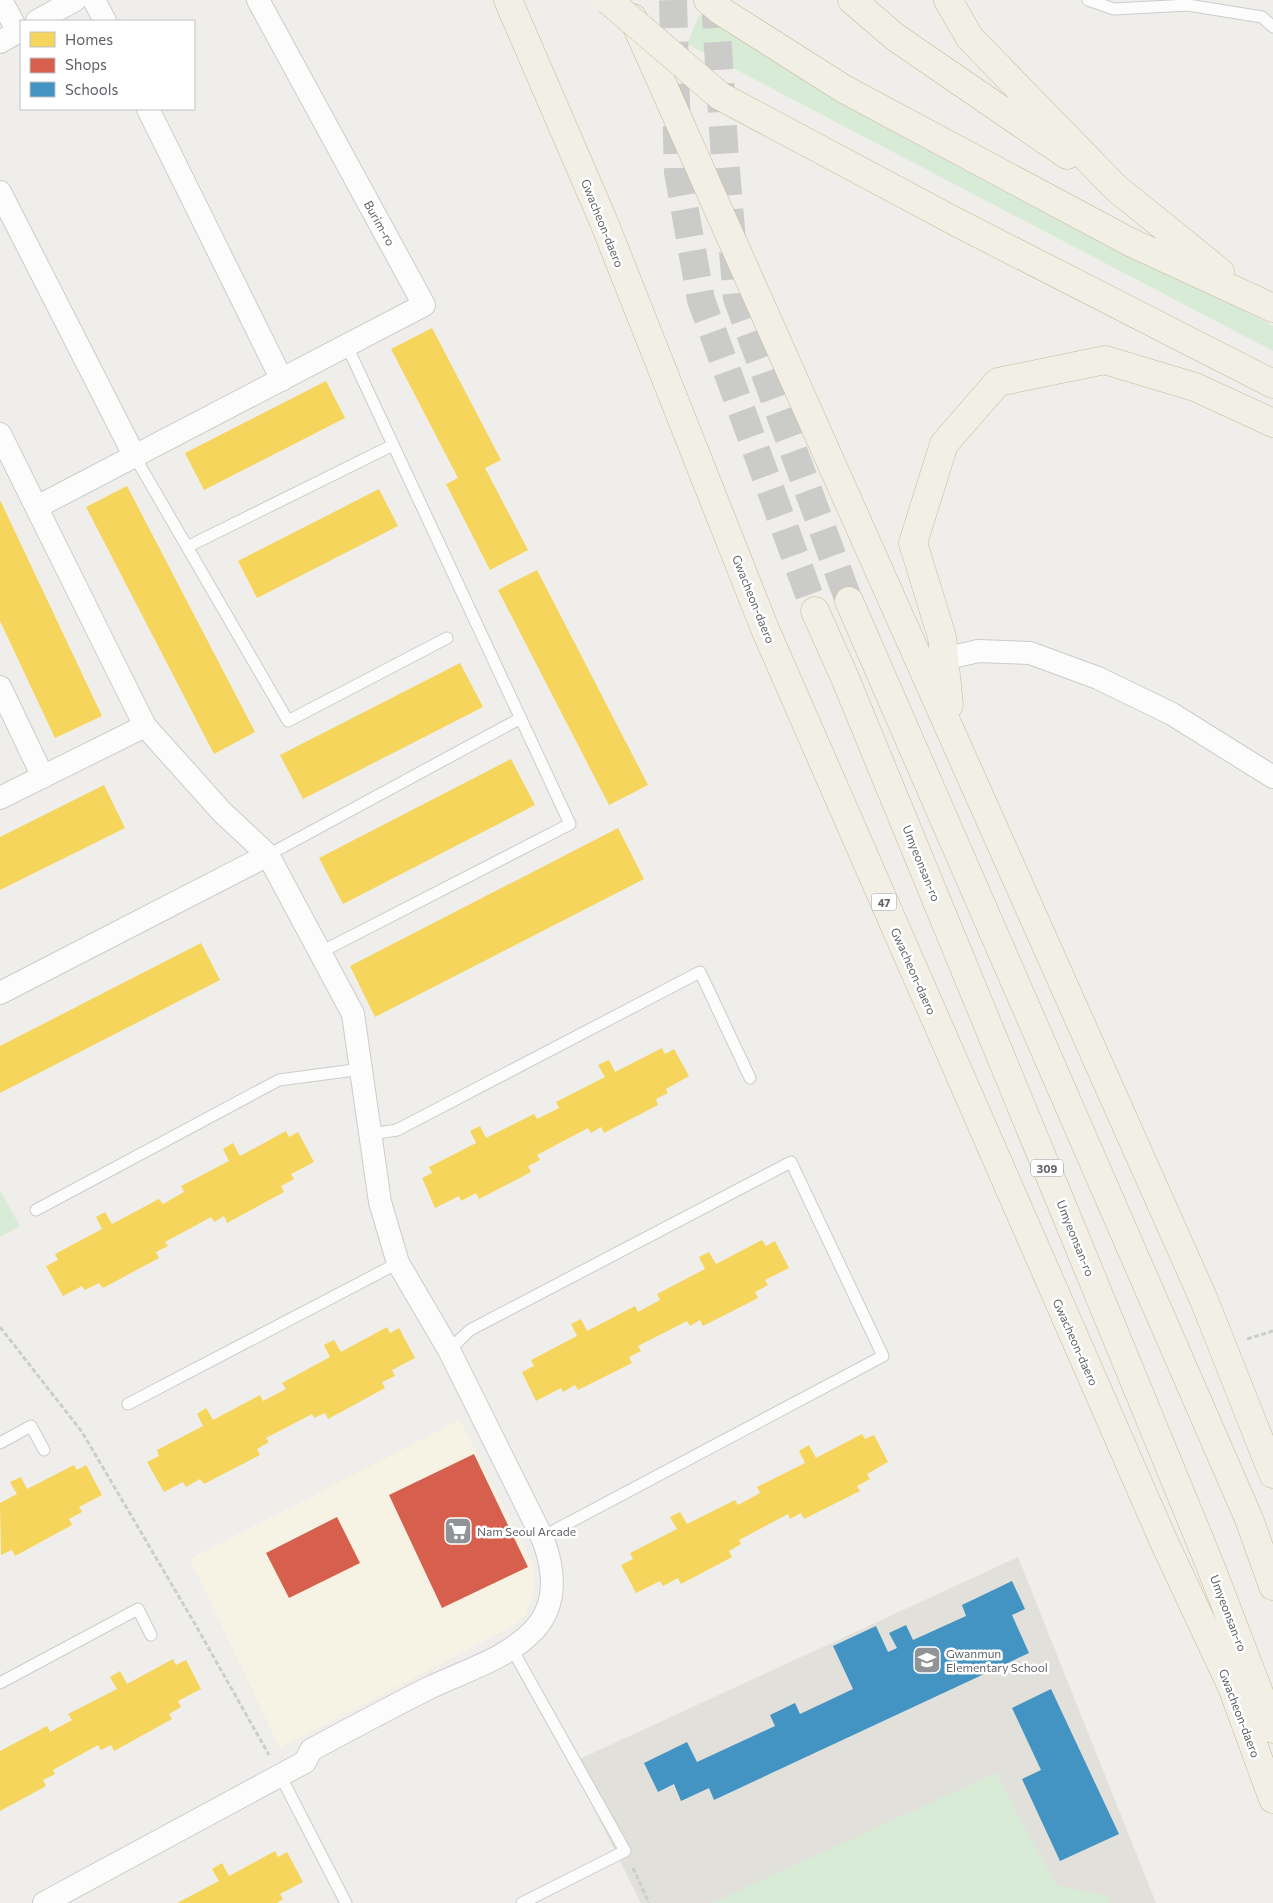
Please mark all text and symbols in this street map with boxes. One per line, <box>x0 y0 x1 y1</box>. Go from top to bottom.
legend <box>20 20 195 110</box>
text: Homes <box>65 30 113 48</box>
text: Shops <box>65 55 107 73</box>
text: Schools <box>65 80 119 98</box>
street label: Gwacheon-daero <box>579 177 627 269</box>
street label: Burim-ro <box>362 198 398 248</box>
street label: Gwacheon-daero <box>730 553 778 645</box>
street label: Umyeonsan-ro <box>900 823 944 903</box>
road number: 47 <box>872 894 896 910</box>
street label: Gwacheon-daero <box>889 925 939 1017</box>
road number: 309 <box>1031 1160 1063 1176</box>
street label: Umyeonsan-ro <box>1054 1198 1098 1278</box>
street label: Gwacheon-daero <box>1051 1296 1101 1388</box>
supermarket icon: Nam Seoul Arcade <box>443 1516 473 1546</box>
place label: Nam Seoul Arcade <box>477 1524 576 1538</box>
street label: Umyeonsan-ro <box>1208 1573 1250 1653</box>
school or university icon: Gwanmun Elementary School <box>912 1645 942 1675</box>
place label: Gwanmun Elementary School <box>946 1646 1048 1674</box>
street label: Gwacheon-daero <box>1217 1667 1263 1759</box>

